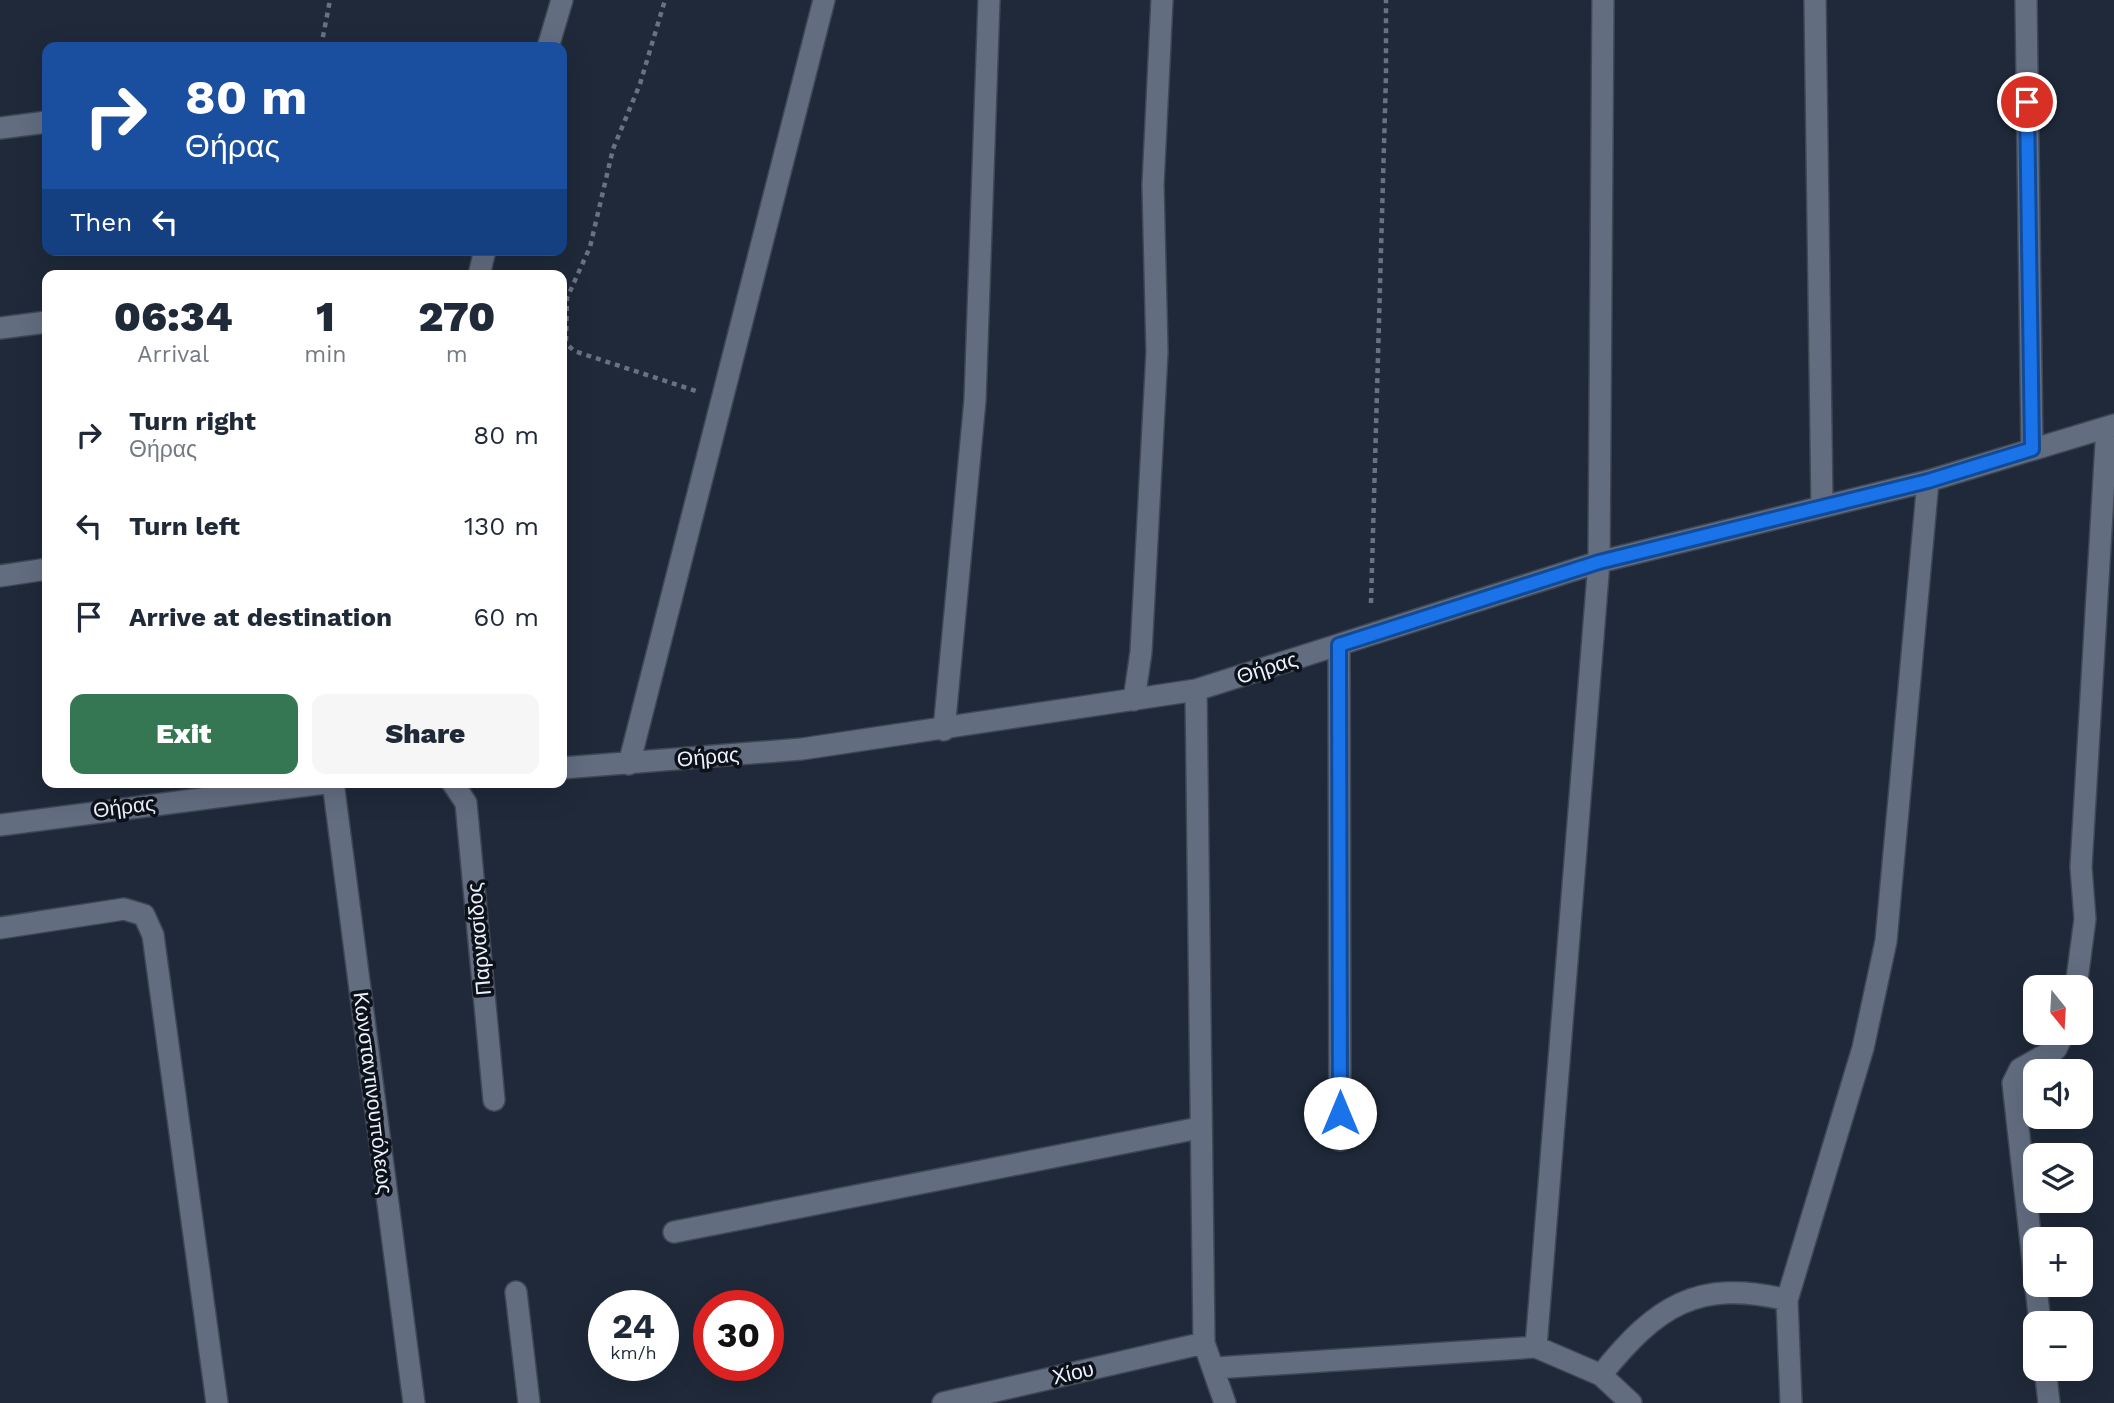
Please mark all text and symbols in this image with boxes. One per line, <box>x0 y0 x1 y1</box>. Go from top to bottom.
text: 80 m <box>185 68 307 126</box>
icon: right <box>70 70 161 161</box>
pin <box>1997 72 2057 132</box>
icon: arrive <box>2008 83 2046 121</box>
text: Θήρας <box>185 127 280 165</box>
icon: left <box>146 203 184 241</box>
text: Then <box>70 207 132 237</box>
text: 06:34 <box>114 292 233 341</box>
text: 1 <box>316 292 335 341</box>
text: 270 <box>418 292 495 341</box>
text: Arrival <box>137 341 209 368</box>
text: min <box>304 341 347 368</box>
text: m <box>446 341 468 368</box>
text: Turn right <box>129 406 256 436</box>
icon: right <box>70 416 108 454</box>
text: 80 m <box>473 420 539 450</box>
text: Θήρας <box>129 436 197 463</box>
icon: left <box>70 507 108 545</box>
text: Turn left <box>129 511 240 541</box>
text: 130 m <box>464 511 539 541</box>
icon: arrive <box>70 598 108 636</box>
text: Arrive at destination <box>129 602 392 632</box>
text: 60 m <box>473 602 539 632</box>
street label: Θήρας <box>1233 646 1300 689</box>
button: Exit <box>70 694 298 774</box>
button: Share <box>312 694 539 774</box>
street label: Θήρας <box>676 741 740 772</box>
street label: Θήρας <box>92 790 156 823</box>
street label: Παρνασίδος <box>461 882 496 996</box>
north arrow <box>2023 975 2093 1045</box>
map controls <box>2023 975 2093 1381</box>
street label: Κωνσταντινουπόλεως <box>349 990 398 1196</box>
button: sound <box>2023 1059 2093 1129</box>
position arrow <box>1303 1076 1377 1150</box>
button: layers <box>2023 1143 2093 1213</box>
button: + <box>2023 1227 2093 1297</box>
speed limit sign: 30 <box>693 1290 784 1381</box>
text: 24 <box>612 1305 655 1347</box>
button: − <box>2023 1311 2093 1381</box>
text: km/h <box>610 1342 657 1363</box>
street label: Χίου <box>1050 1356 1096 1389</box>

